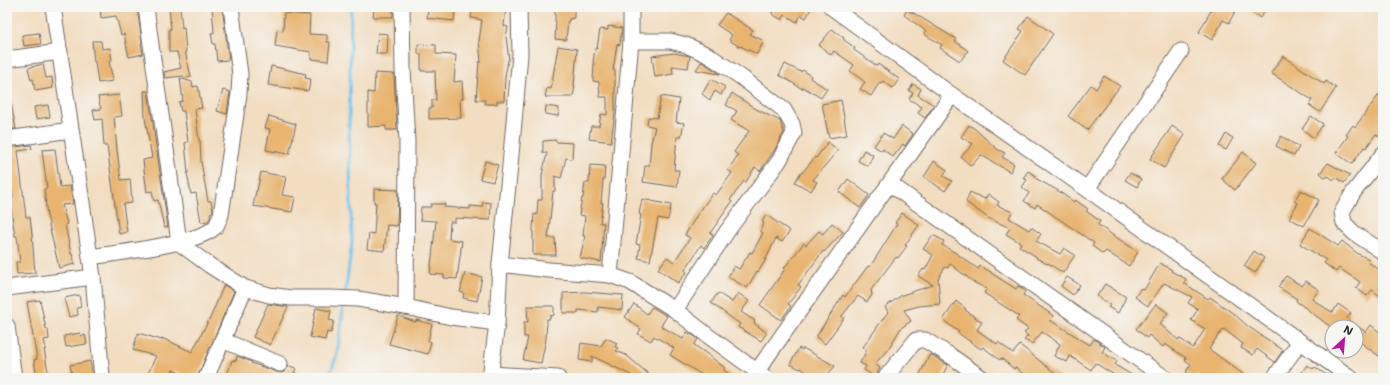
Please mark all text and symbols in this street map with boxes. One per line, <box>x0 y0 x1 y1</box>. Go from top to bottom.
north arrow <box>1324 319 1364 359</box>
text: N <box>1341 322 1356 339</box>

